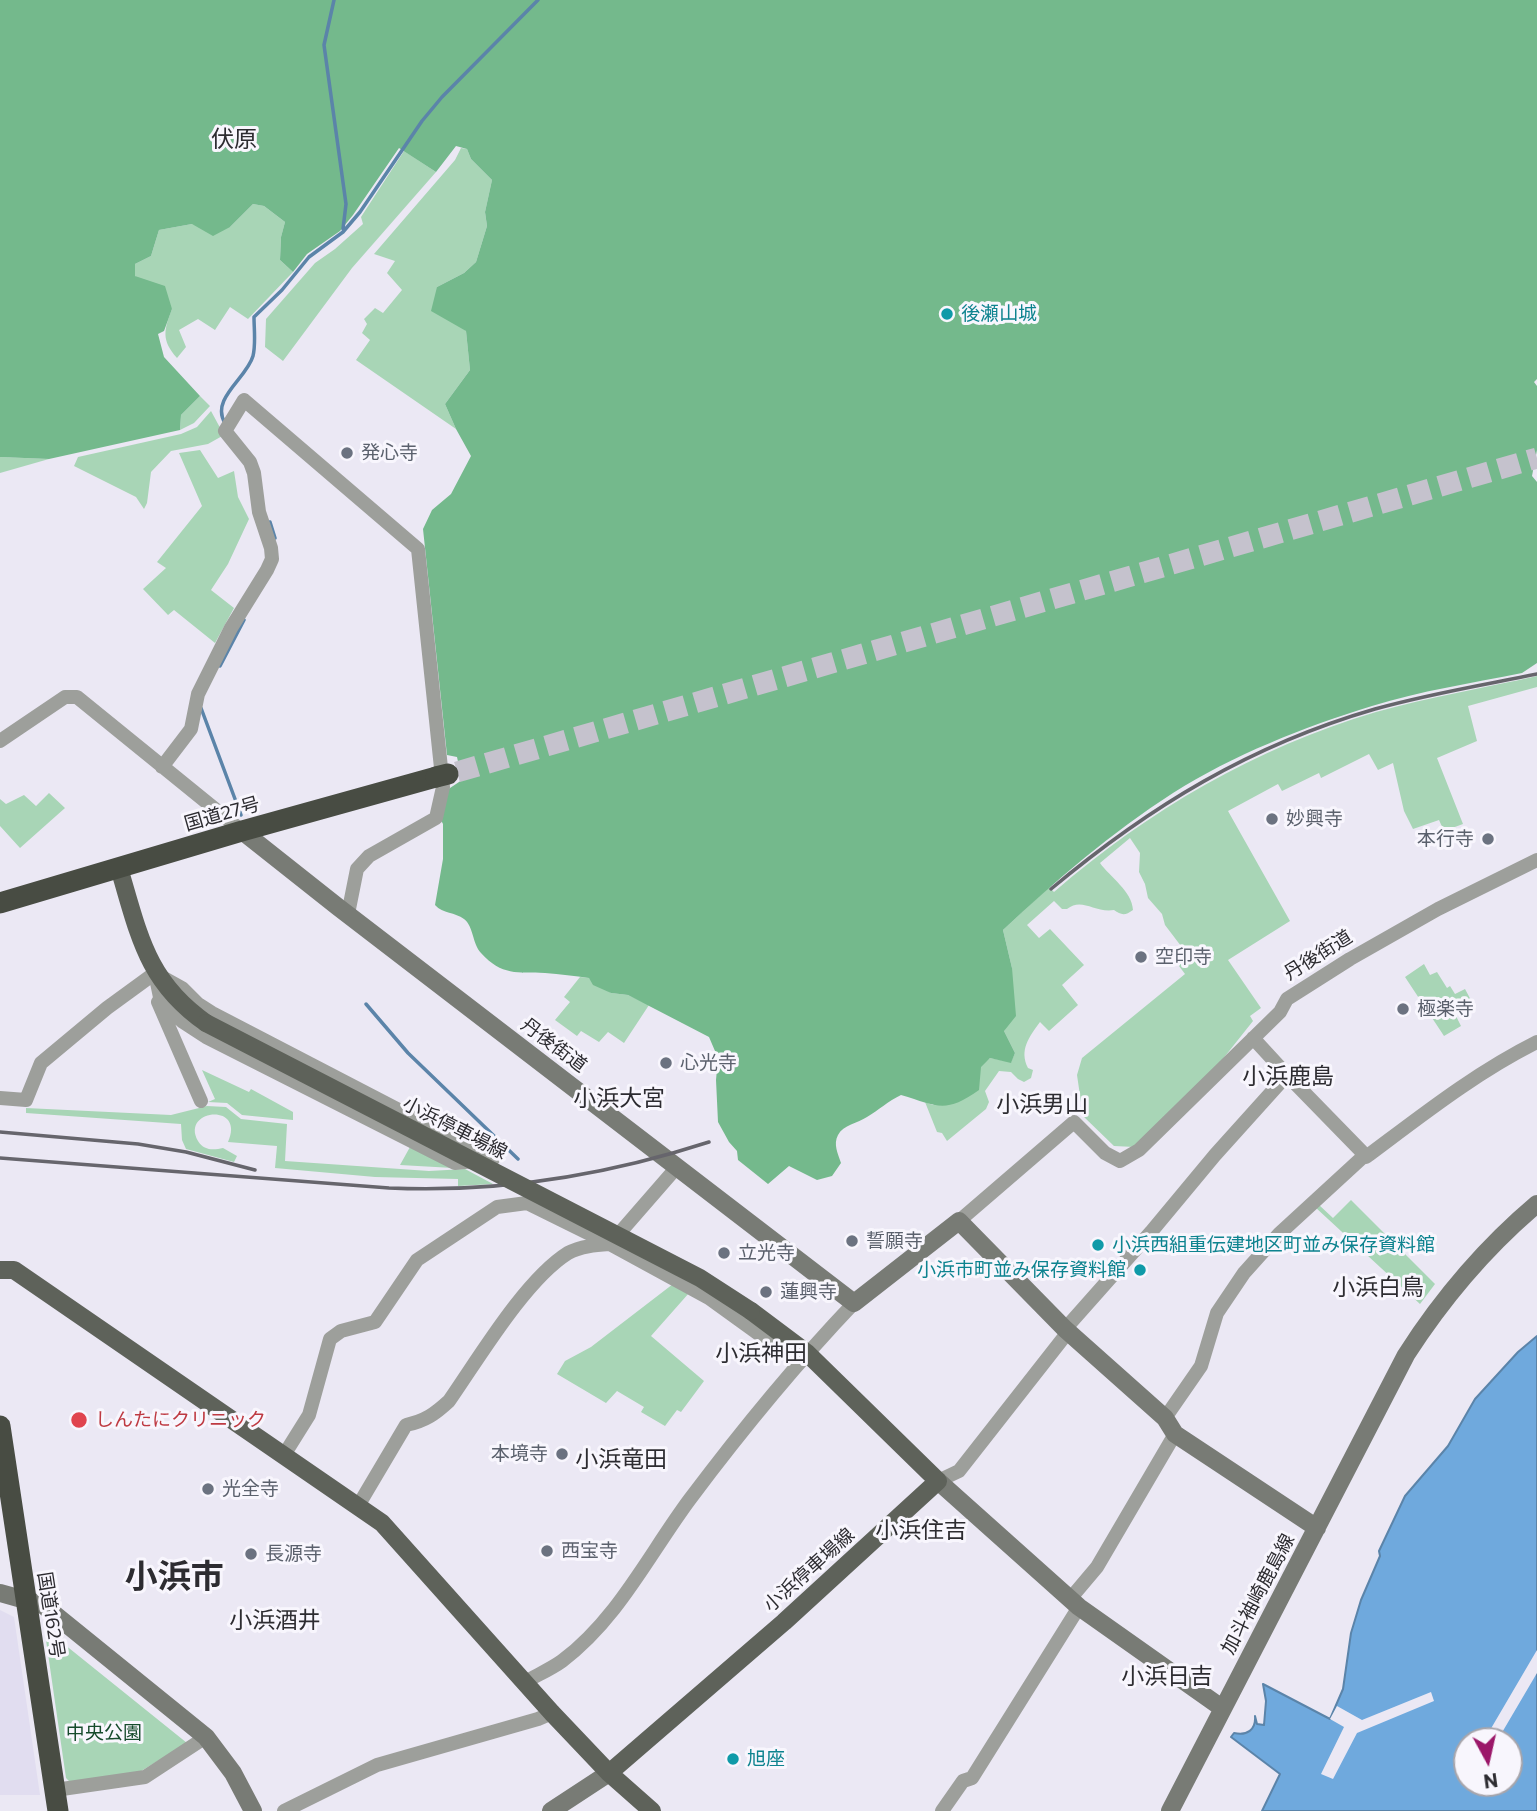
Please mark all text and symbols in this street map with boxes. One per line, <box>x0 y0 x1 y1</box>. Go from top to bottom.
district label: 伏原 <box>211 125 257 153</box>
place label: 後瀬山城 <box>961 303 1037 325</box>
marker: 後瀬山城 <box>939 306 955 322</box>
place label: 発心寺 <box>361 442 418 464</box>
marker: 発心寺 <box>339 445 355 461</box>
street label: 国道27号 <box>182 792 262 836</box>
place label: 妙興寺 <box>1286 808 1343 830</box>
marker: 妙興寺 <box>1264 811 1280 827</box>
place label: 本行寺 <box>1417 828 1474 850</box>
marker: 本行寺 <box>1480 831 1496 847</box>
street label: 丹後街道 <box>1280 925 1356 985</box>
place label: 空印寺 <box>1155 946 1212 968</box>
marker: 空印寺 <box>1133 949 1149 965</box>
place label: 極楽寺 <box>1417 998 1474 1020</box>
marker: 極楽寺 <box>1395 1001 1411 1017</box>
street label: 丹後街道 <box>517 1013 591 1077</box>
place label: 心光寺 <box>680 1052 737 1074</box>
marker: 心光寺 <box>658 1055 674 1071</box>
district label: 小浜鹿島 <box>1242 1062 1334 1090</box>
district label: 小浜大宮 <box>573 1084 665 1112</box>
district label: 小浜男山 <box>996 1090 1088 1118</box>
street label: 小浜停車場線 <box>399 1092 511 1164</box>
place label: 誓願寺 <box>866 1230 923 1252</box>
marker: 誓願寺 <box>844 1233 860 1249</box>
place label: 小浜西組重伝建地区町並み保存資料館 <box>1112 1234 1435 1256</box>
marker: 小浜西組重伝建地区町並み保存資料館 <box>1090 1237 1106 1253</box>
place label: 立光寺 <box>738 1242 795 1264</box>
marker: 立光寺 <box>716 1245 732 1261</box>
place label: 小浜市町並み保存資料館 <box>917 1259 1126 1281</box>
marker: 小浜市町並み保存資料館 <box>1132 1262 1148 1278</box>
district label: 小浜白鳥 <box>1332 1273 1424 1301</box>
place label: 蓮興寺 <box>780 1281 837 1303</box>
marker: 蓮興寺 <box>758 1284 774 1300</box>
district label: 小浜神田 <box>715 1339 807 1367</box>
place label: しんたにクリニック <box>95 1409 266 1431</box>
marker: しんたにクリニック <box>69 1410 89 1430</box>
place label: 本境寺 <box>491 1443 548 1465</box>
district label: 小浜竜田 <box>575 1445 667 1473</box>
marker: 本境寺 <box>554 1446 570 1462</box>
place label: 光全寺 <box>222 1478 279 1500</box>
marker: 光全寺 <box>200 1481 216 1497</box>
district label: 小浜住吉 <box>875 1516 967 1544</box>
street label: 小浜停車場線 <box>759 1523 859 1617</box>
street label: 加斗袖崎鹿島線 <box>1217 1530 1299 1658</box>
place label: 西宝寺 <box>561 1540 618 1562</box>
place label: 長源寺 <box>265 1543 322 1565</box>
marker: 西宝寺 <box>539 1543 555 1559</box>
marker: 長源寺 <box>243 1546 259 1562</box>
district label: 小浜市 <box>125 1557 223 1597</box>
street label: 国道162号 <box>33 1570 69 1660</box>
district label: 小浜酒井 <box>229 1606 321 1634</box>
district label: 小浜日吉 <box>1121 1662 1213 1690</box>
park label: 中央公園 <box>66 1722 142 1744</box>
north arrow <box>1453 1727 1523 1797</box>
place label: 旭座 <box>747 1748 785 1770</box>
marker: 旭座 <box>725 1751 741 1767</box>
text: N <box>1482 1769 1499 1794</box>

